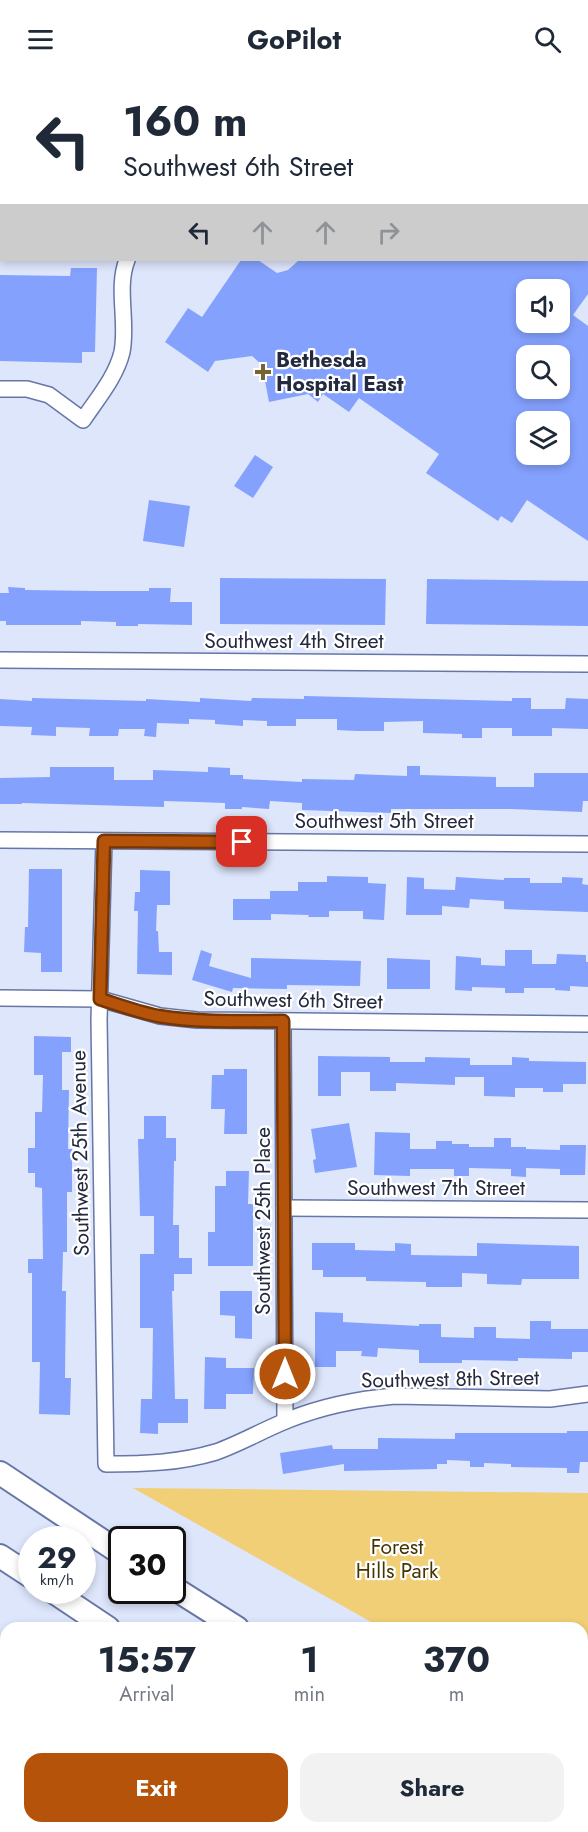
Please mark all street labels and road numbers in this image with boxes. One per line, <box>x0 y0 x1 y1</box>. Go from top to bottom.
street label: Southwest 4th Street <box>204 626 384 656</box>
street label: Southwest 5th Street <box>295 806 473 836</box>
street label: Southwest 6th Street <box>203 983 383 1017</box>
street label: Southwest 25th Avenue <box>63 1050 97 1256</box>
street label: Southwest 25th Place <box>248 1127 278 1315</box>
street label: Southwest 7th Street <box>347 1173 525 1203</box>
street label: Southwest 8th Street <box>361 1362 539 1396</box>

